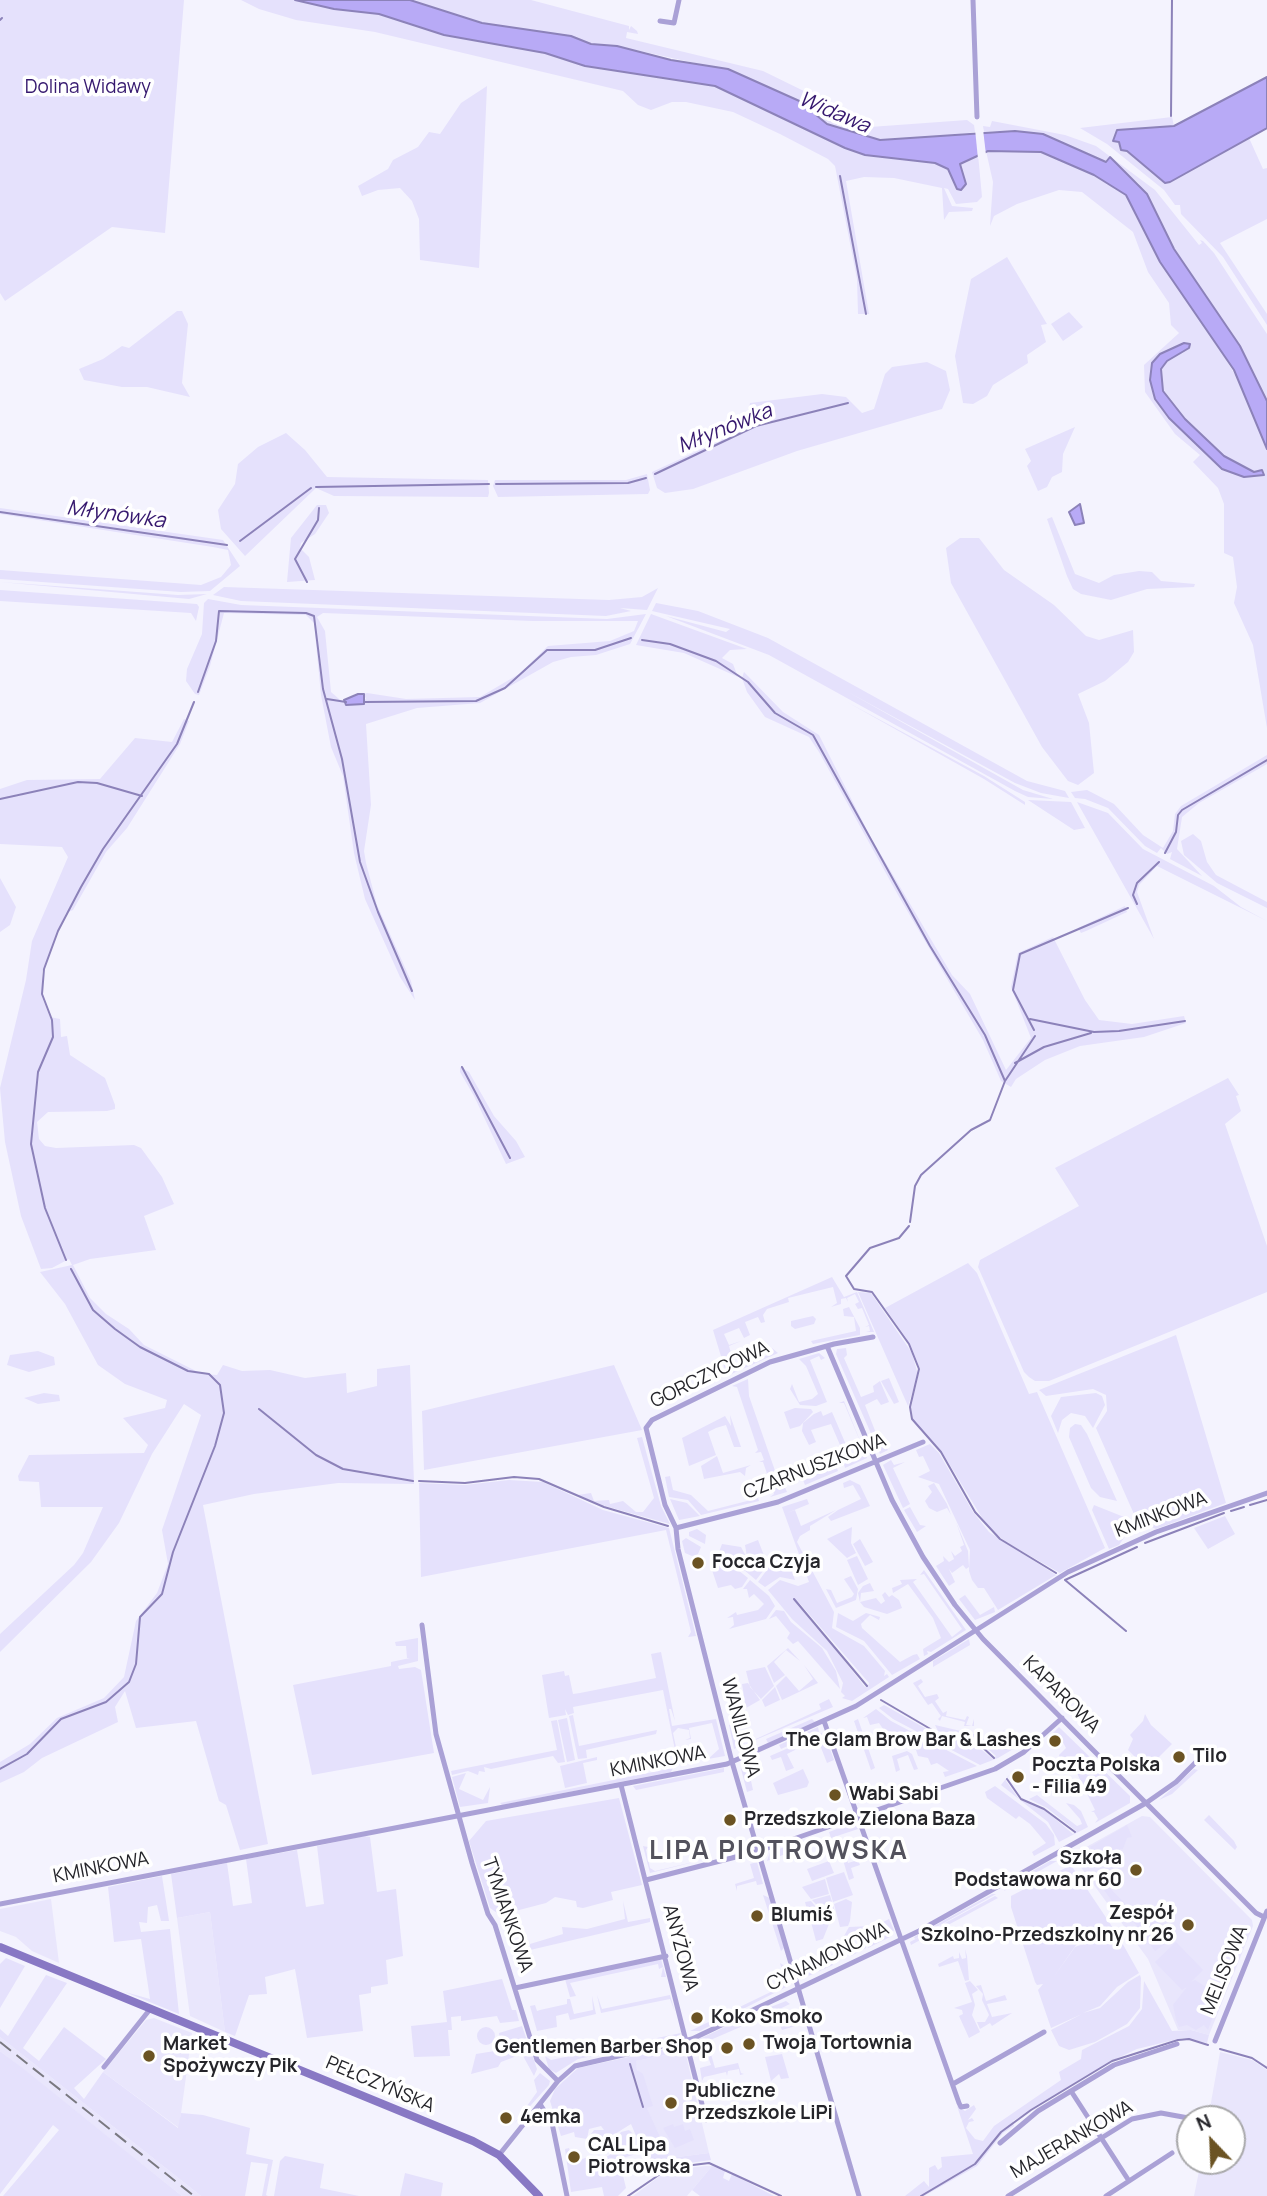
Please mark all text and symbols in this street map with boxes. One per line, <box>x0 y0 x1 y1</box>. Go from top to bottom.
park label: Dolina Widawy <box>25 77 151 99</box>
water label: Widawa <box>795 87 873 139</box>
water label: Młynówka <box>674 399 776 459</box>
water label: Młynówka <box>65 496 167 534</box>
street label: GORCZYCOWA <box>647 1336 773 1414</box>
street label: CZARNUSZKOWA <box>741 1429 889 1505</box>
street label: KMINKOWA <box>1112 1487 1210 1543</box>
place label: Focca Czyja <box>712 1552 821 1574</box>
marker: Focca Czyja <box>690 1555 706 1571</box>
street label: KAPAROWA <box>1018 1652 1104 1738</box>
street label: WANILIOWA <box>716 1676 764 1780</box>
place label: The Glam Brow Bar & Lashes <box>786 1730 1041 1752</box>
marker: The Glam Brow Bar & Lashes <box>1047 1733 1063 1749</box>
street label: KMINKOWA <box>608 1742 708 1782</box>
place label: Tilo <box>1193 1746 1227 1768</box>
marker: Tilo <box>1171 1749 1187 1765</box>
place label: Poczta Polska - Filia 49 <box>1032 1755 1160 1799</box>
marker: Poczta Polska - Filia 49 <box>1010 1769 1026 1785</box>
place label: Wabi Sabi <box>849 1784 939 1806</box>
marker: Wabi Sabi <box>827 1787 843 1803</box>
place label: Przedszkole Zielona Baza <box>744 1809 976 1831</box>
marker: Przedszkole Zielona Baza <box>722 1812 738 1828</box>
district label: LIPA PIOTROWSKA <box>651 1836 907 1868</box>
street label: KMINKOWA <box>51 1848 151 1888</box>
place label: Szkoła Podstawowa nr 60 <box>954 1848 1122 1892</box>
street label: TYMIANKOWA <box>477 1854 537 1976</box>
marker: Szkoła Podstawowa nr 60 <box>1128 1862 1144 1878</box>
street label: ANYŻOWA <box>657 1902 703 1994</box>
place label: Zespół Szkolno-Przedszkolny nr 26 <box>921 1903 1174 1947</box>
place label: Blumiś <box>771 1905 833 1927</box>
marker: Blumiś <box>749 1908 765 1924</box>
marker: Zespół Szkolno-Przedszkolny nr 26 <box>1180 1917 1196 1933</box>
street label: CYNAMONOWA <box>763 1918 893 1996</box>
street label: MELISOWA <box>1197 1922 1253 2018</box>
place label: Koko Smoko <box>711 2007 823 2029</box>
marker: Koko Smoko <box>689 2010 705 2026</box>
place label: Twoja Tortownia <box>763 2033 912 2055</box>
place label: Market Spożywczy Pik <box>163 2034 297 2078</box>
marker: Twoja Tortownia <box>741 2036 757 2052</box>
place label: Gentlemen Barber Shop <box>495 2037 713 2059</box>
marker: Gentlemen Barber Shop <box>719 2040 735 2056</box>
marker: Market Spożywczy Pik <box>141 2048 157 2064</box>
street label: PEŁCZYŃSKA <box>322 2052 438 2118</box>
place label: Publiczne Przedszkole LiPi <box>685 2081 833 2125</box>
marker: Publiczne Przedszkole LiPi <box>663 2095 679 2111</box>
street label: MAJERANKOWA <box>1007 2096 1137 2184</box>
north arrow <box>1176 2105 1246 2175</box>
place label: 4emka <box>520 2107 581 2129</box>
text: N <box>1192 2108 1215 2137</box>
marker: 4emka <box>498 2110 514 2126</box>
place label: CAL Lipa Piotrowska <box>588 2135 691 2179</box>
marker: CAL Lipa Piotrowska <box>566 2149 582 2165</box>

